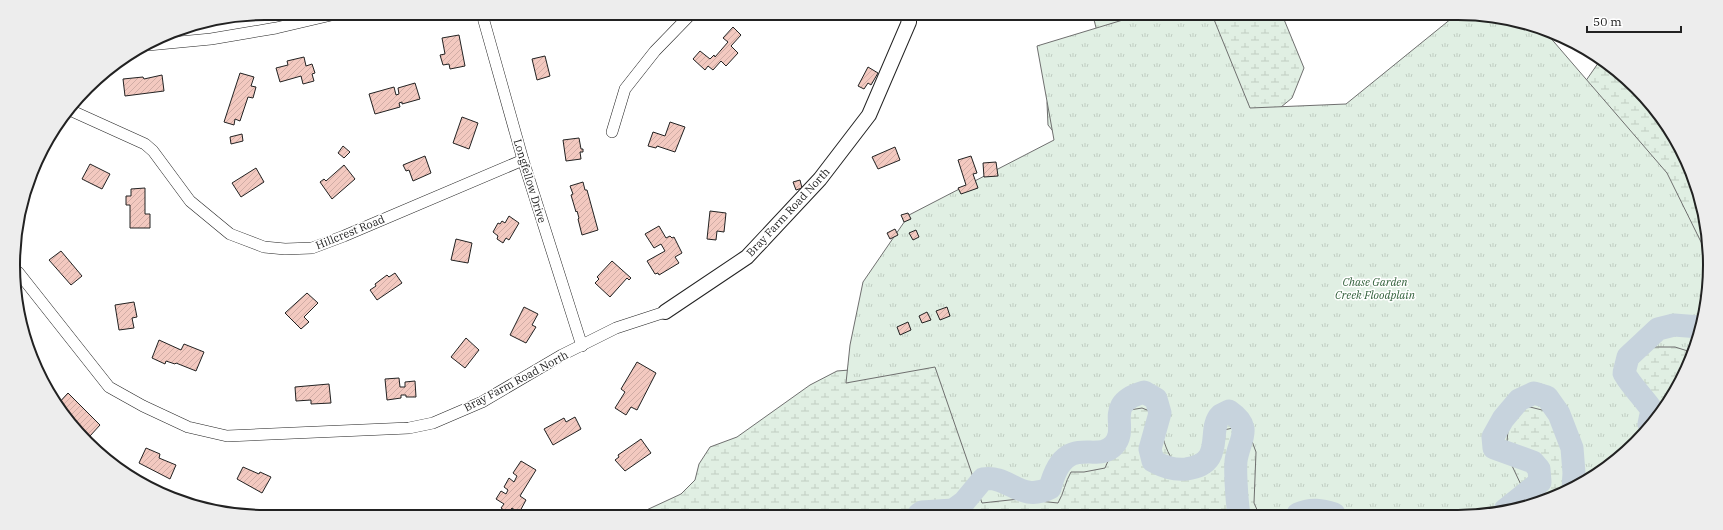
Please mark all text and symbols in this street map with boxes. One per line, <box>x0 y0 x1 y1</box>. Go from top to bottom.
scale bar <box>1587 8 1681 34</box>
text: 50 m <box>1593 14 1622 29</box>
street label: Longfellow Drive <box>511 137 549 225</box>
street label: Bray Farm Road North <box>743 165 833 259</box>
street label: Hillcrest Road <box>313 212 387 252</box>
park label: Chase Garden Creek Floodplain <box>1335 275 1416 302</box>
street label: Bray Farm Road North <box>461 347 571 414</box>

